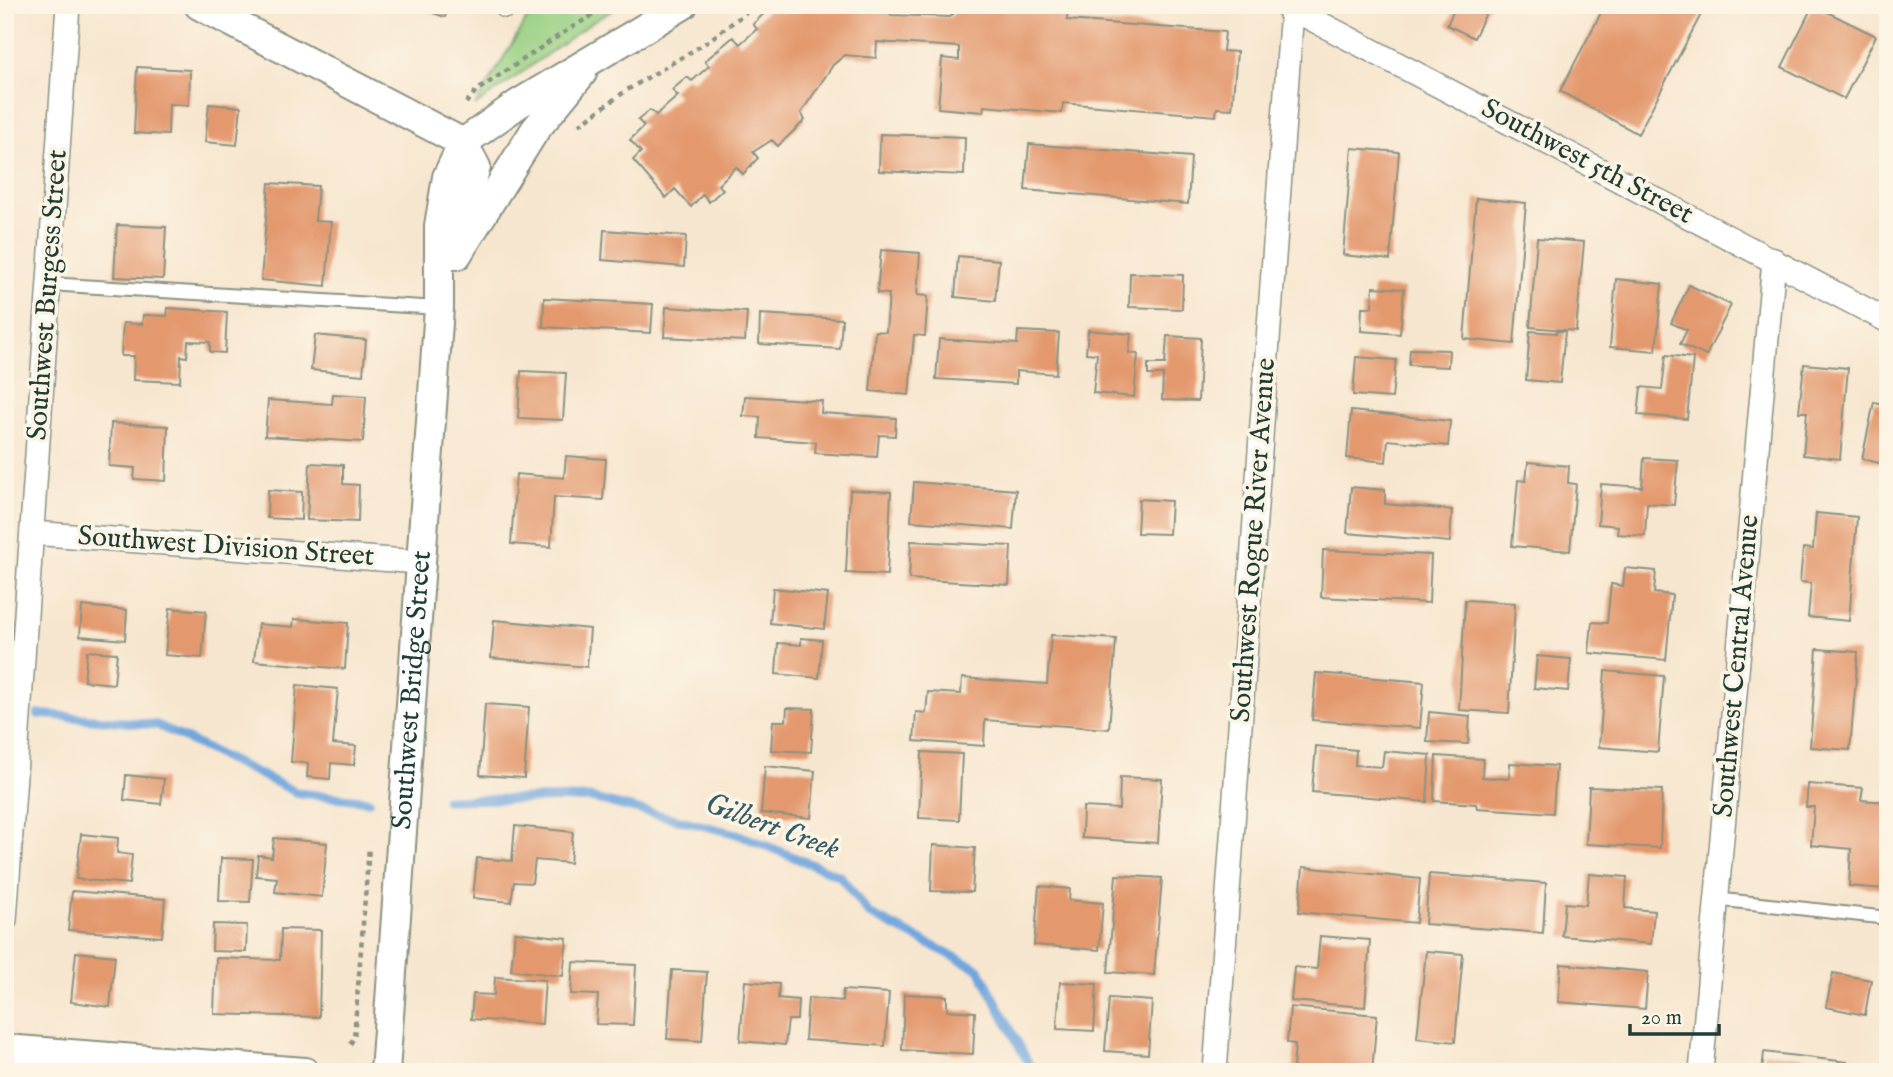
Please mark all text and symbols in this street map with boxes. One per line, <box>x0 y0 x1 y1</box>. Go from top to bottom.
street label: Southwest 5th Street <box>1475 91 1699 233</box>
street label: Southwest Burgess Street <box>20 148 76 442</box>
street label: Southwest Rogue River Avenue <box>1224 357 1284 723</box>
street label: Southwest Central Avenue <box>1706 513 1768 819</box>
street label: Southwest Division Street <box>77 519 376 575</box>
street label: Southwest Bridge Street <box>385 549 439 831</box>
water label: Gilbert Creek <box>699 785 845 869</box>
scale bar <box>1630 993 1720 1037</box>
text: 20 m <box>1641 1005 1682 1032</box>

